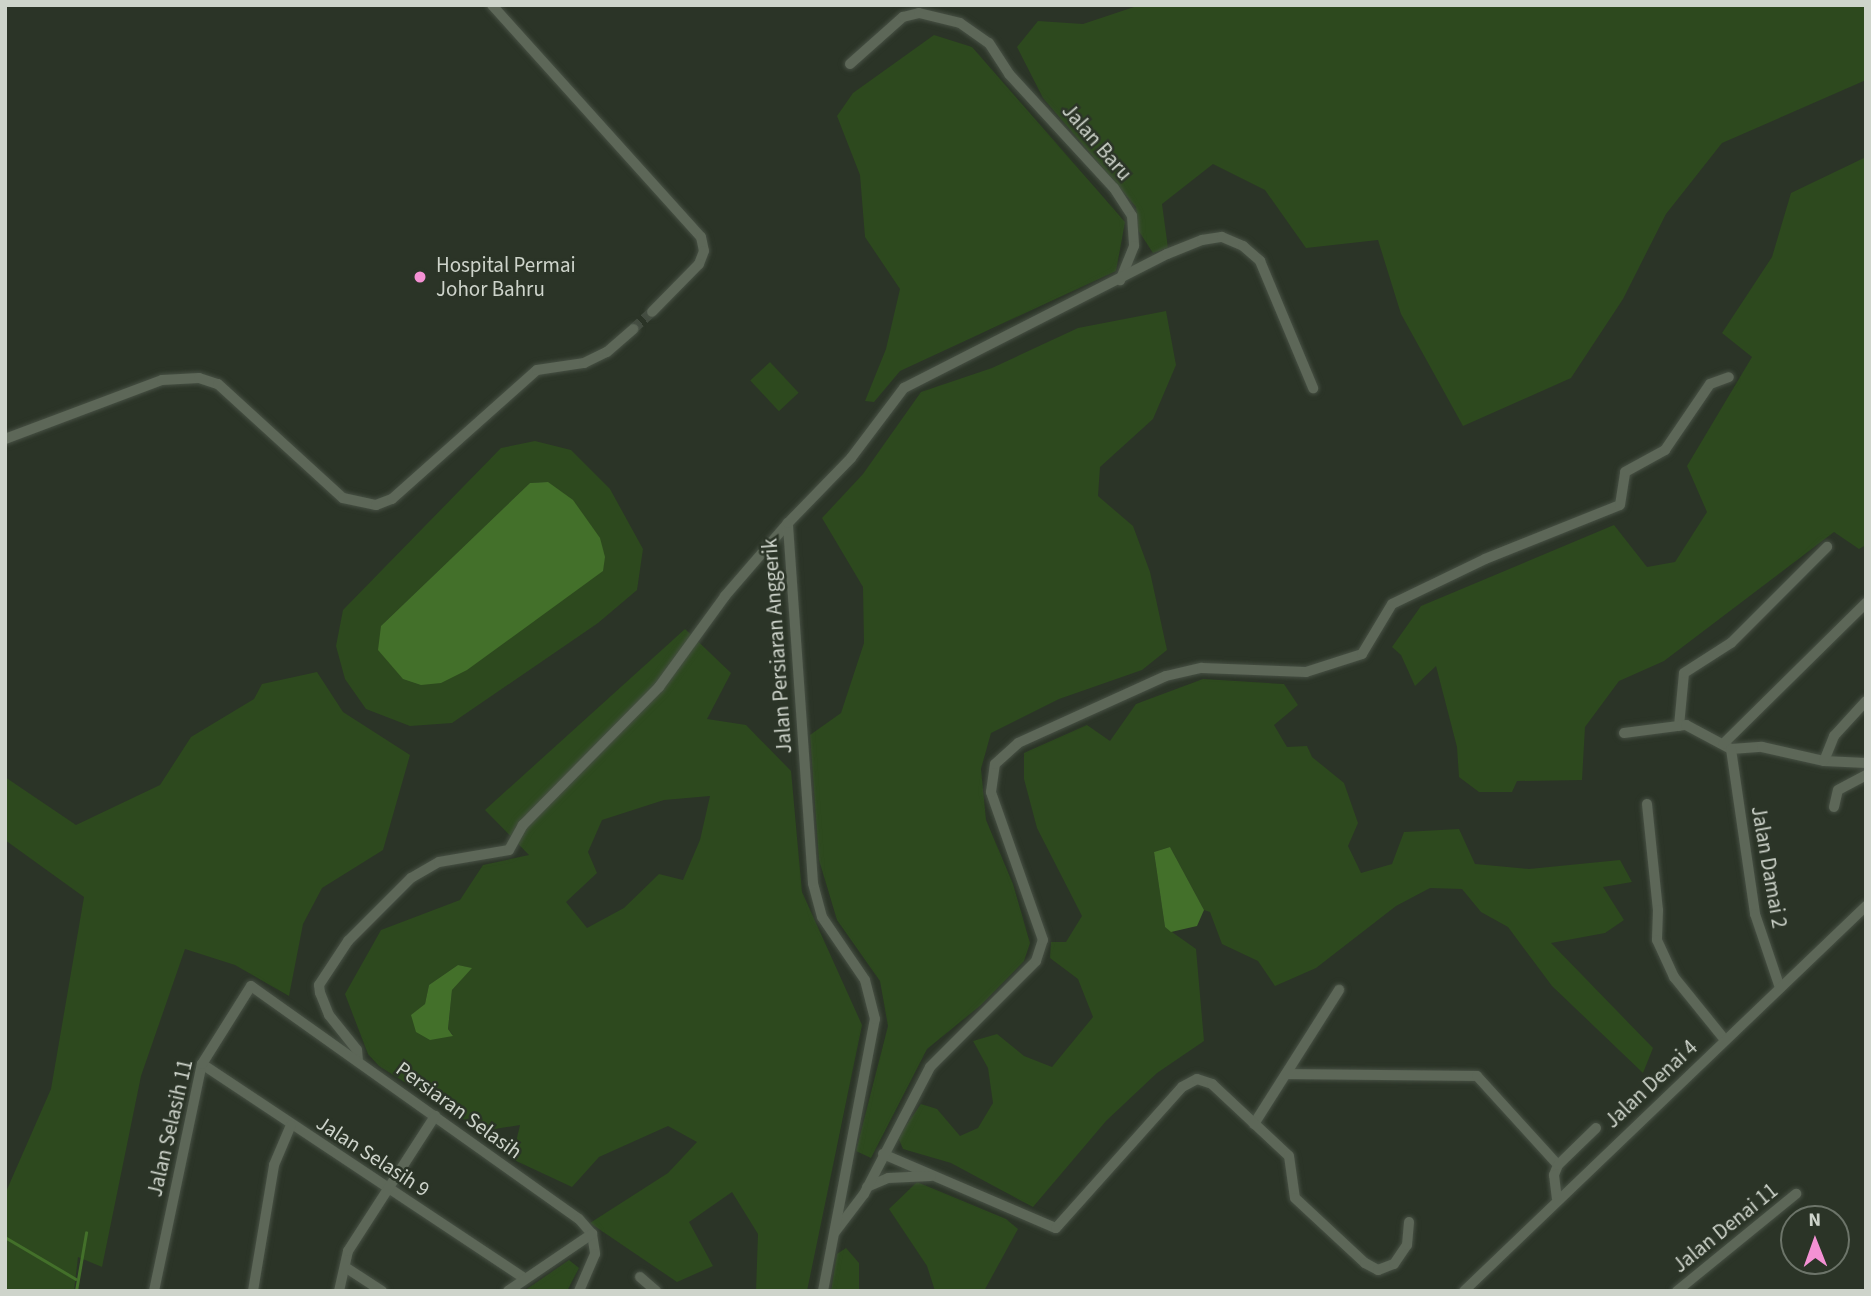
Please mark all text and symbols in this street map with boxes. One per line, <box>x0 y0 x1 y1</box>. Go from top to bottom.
street label: Jalan Baru <box>1057 98 1137 186</box>
place label: Hospital Permai Johor Bahru <box>436 252 576 302</box>
marker: Hospital Permai Johor Bahru <box>410 267 430 287</box>
street label: Jalan Persiaran Anggerik <box>757 537 797 755</box>
street label: Jalan Damai 2 <box>1746 804 1792 930</box>
street label: Jalan Denai 4 <box>1599 1035 1703 1133</box>
street label: Persiaran Selasih <box>391 1056 527 1164</box>
street label: Jalan Selasih 11 <box>142 1057 198 1199</box>
street label: Jalan Selasih 9 <box>312 1110 434 1202</box>
street label: Jalan Denai 11 <box>1667 1178 1783 1278</box>
north arrow <box>1780 1205 1850 1275</box>
text: N <box>1808 1207 1821 1234</box>

